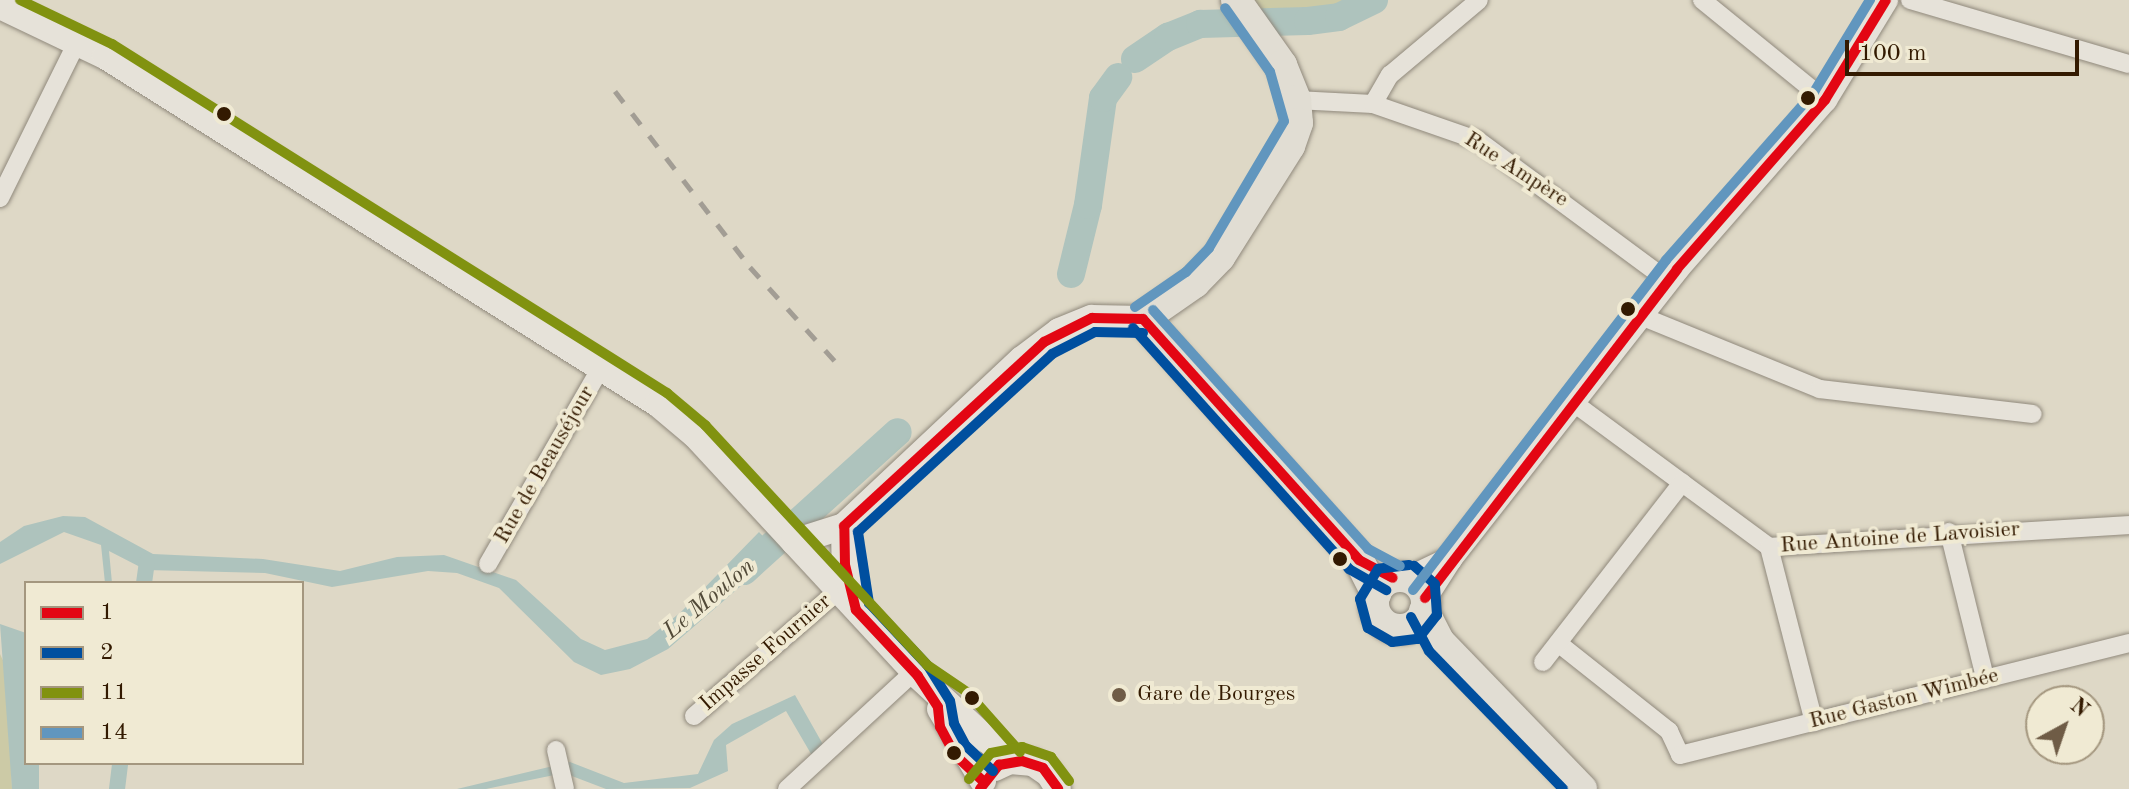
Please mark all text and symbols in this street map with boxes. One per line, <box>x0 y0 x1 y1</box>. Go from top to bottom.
scale bar <box>1849 24 2083 74</box>
text: 100 m <box>1859 42 1927 66</box>
unlabelled marker <box>1800 90 1816 106</box>
unlabelled marker <box>216 106 232 122</box>
street label: Rue Ampère <box>1459 127 1573 213</box>
unlabelled marker <box>1620 301 1636 317</box>
street label: Rue de Beauséjour <box>489 381 601 549</box>
street label: Rue Antoine de Lavoisier <box>1779 516 2021 560</box>
unlabelled marker <box>1332 551 1348 567</box>
water label: Le Moulon <box>658 553 762 647</box>
legend <box>24 581 304 765</box>
street label: Impasse Fournier <box>695 589 837 717</box>
text: 1 <box>100 601 114 625</box>
text: 2 <box>100 641 114 665</box>
street label: Rue Gaston Wimbée <box>1807 663 2001 735</box>
text: 11 <box>100 681 128 705</box>
place label: Gare de Bourges <box>1137 682 1295 708</box>
marker: Gare de Bourges <box>1108 684 1130 706</box>
north arrow <box>2025 685 2105 765</box>
unlabelled marker <box>964 690 980 706</box>
text: N <box>2066 694 2093 722</box>
text: 14 <box>100 721 128 745</box>
unlabelled marker <box>946 745 962 761</box>

